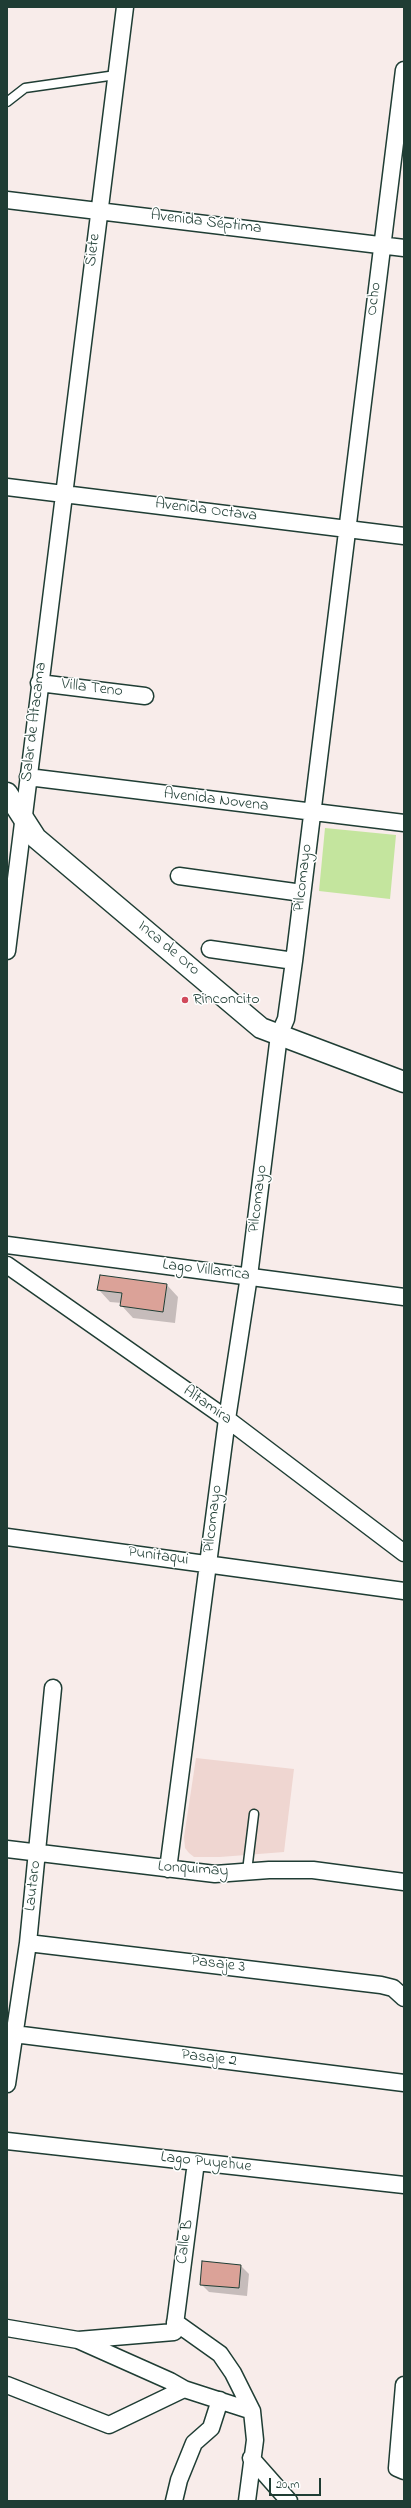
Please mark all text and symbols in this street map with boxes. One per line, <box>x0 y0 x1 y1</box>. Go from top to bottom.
street label: Avenida Séptima <box>149 207 263 239</box>
street label: Siete <box>82 233 106 267</box>
street label: Ocho <box>363 281 387 317</box>
street label: Avenida Octava <box>154 495 258 527</box>
street label: Salar de Atacama <box>18 661 52 783</box>
street label: Villa Teno <box>60 676 124 702</box>
street label: Avenida Novena <box>162 785 270 817</box>
street label: Pilcomayo <box>290 843 318 913</box>
street label: Inca de Oro <box>133 917 203 981</box>
place label: Rinconcito <box>193 990 260 1010</box>
marker: Rinconcito <box>180 995 190 1005</box>
street label: Pilcomayo <box>245 1164 273 1234</box>
street label: Lago Villarrica <box>161 1256 251 1286</box>
street label: Altamira <box>179 1382 235 1430</box>
street label: Pilcomayo <box>200 1484 228 1554</box>
street label: Punitaqui <box>127 1543 189 1571</box>
street label: Lonquimay <box>157 1858 229 1882</box>
street label: Lautaro <box>22 1860 46 1912</box>
street label: Pasaje 3 <box>190 1952 246 1978</box>
street label: Pasaje 2 <box>180 2046 238 2072</box>
street label: Lago Puyehue <box>160 2149 252 2177</box>
street label: Calle B <box>173 2219 199 2265</box>
scale bar <box>271 2470 323 2496</box>
text: 20 m <box>276 2476 299 2494</box>

